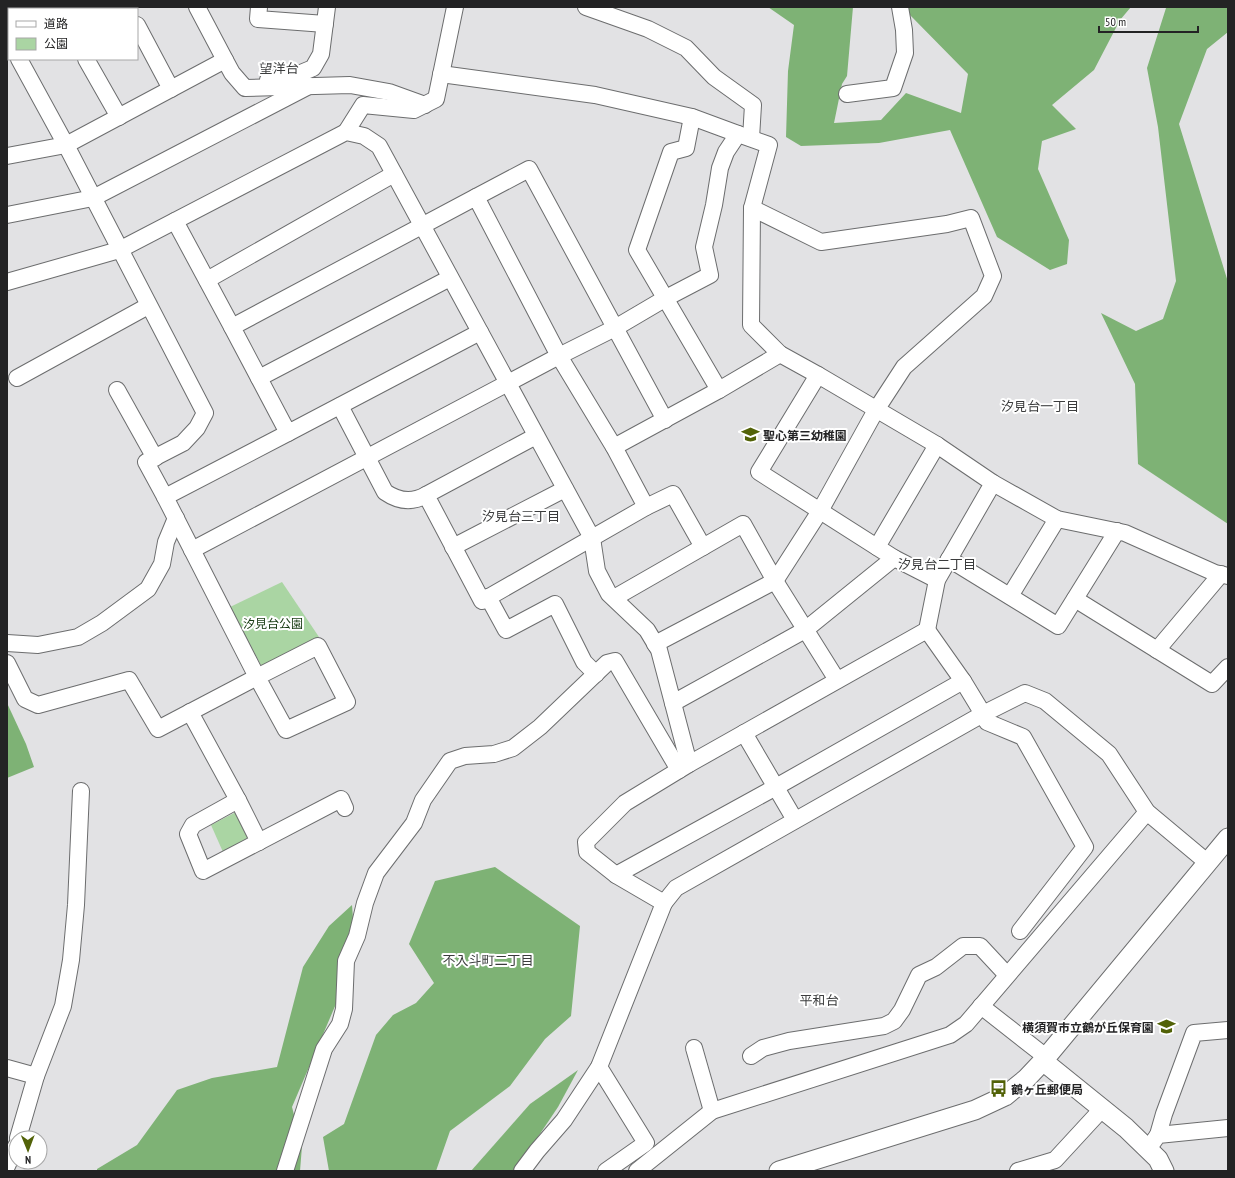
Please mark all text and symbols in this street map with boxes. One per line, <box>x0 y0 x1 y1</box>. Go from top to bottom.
legend <box>8 8 138 60</box>
scale bar <box>1099 8 1198 34</box>
text: 50 m <box>1105 14 1126 29</box>
text: 道路 <box>44 16 68 31</box>
text: 公園 <box>44 36 68 51</box>
district label: 望洋台 <box>259 60 299 77</box>
district label: 汐見台一丁目 <box>1001 398 1079 415</box>
school or university icon: 聖心第三幼稚園 <box>740 425 760 445</box>
place label: 聖心第三幼稚園 <box>763 428 847 443</box>
district label: 汐見台三丁目 <box>482 508 560 525</box>
district label: 汐見台二丁目 <box>898 556 976 573</box>
park label: 汐見台公園 <box>243 616 303 631</box>
district label: 不入斗町二丁目 <box>442 952 534 969</box>
district label: 平和台 <box>799 992 839 1009</box>
school or university icon: 横須賀市立鶴が丘保育園 <box>1157 1017 1177 1037</box>
place label: 横須賀市立鶴が丘保育園 <box>1022 1020 1154 1035</box>
bus stop icon: 鶴ヶ丘郵便局 <box>988 1079 1008 1099</box>
place label: 鶴ヶ丘郵便局 <box>1011 1082 1083 1097</box>
north arrow <box>8 1130 48 1170</box>
text: N <box>25 1153 31 1167</box>

